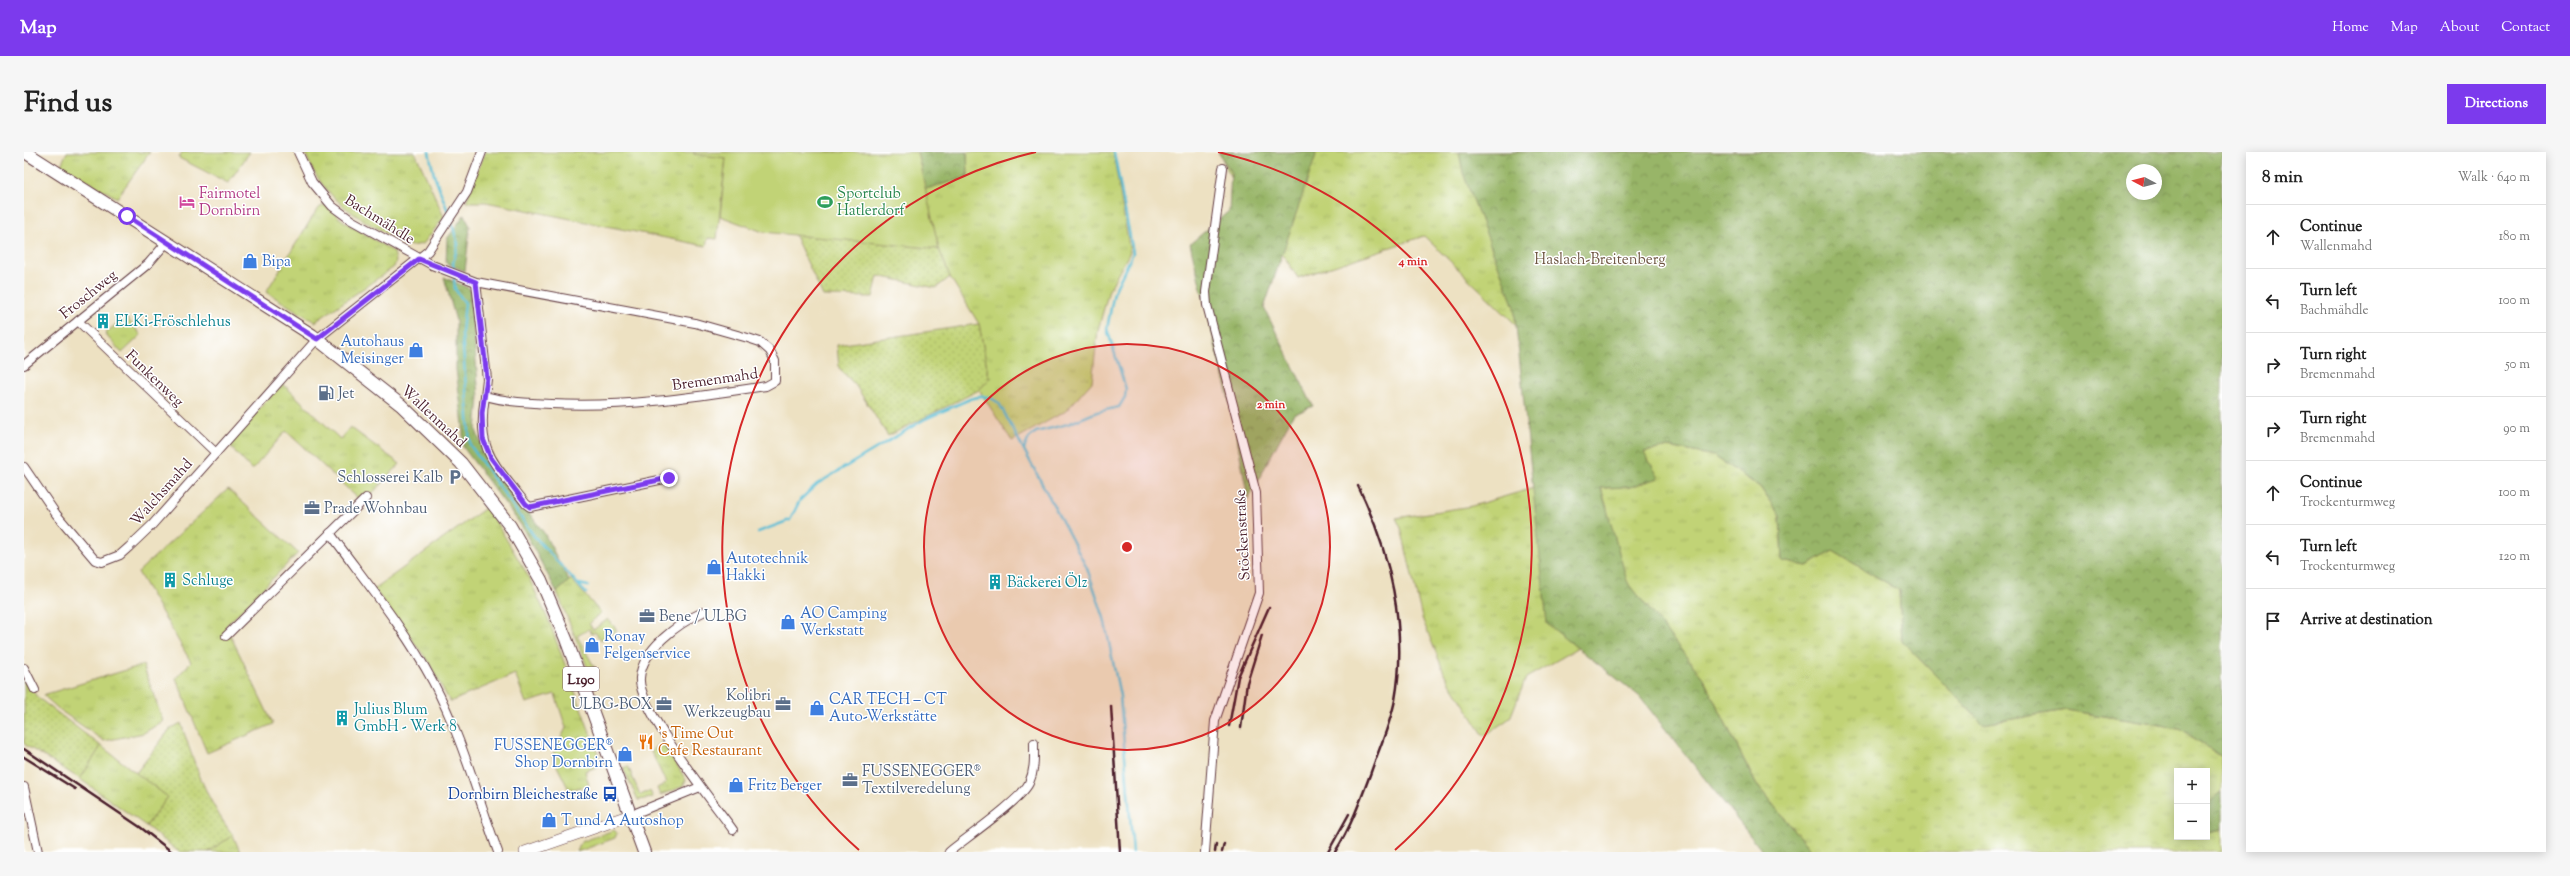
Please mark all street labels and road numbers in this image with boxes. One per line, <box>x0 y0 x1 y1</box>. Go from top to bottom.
street label: Bachmähdle <box>340 190 418 250</box>
street label: Froschweg <box>56 266 122 325</box>
street label: Funkenweg <box>120 346 188 412</box>
street label: Bremenmahd <box>671 364 760 397</box>
street label: Wallenmahd <box>395 381 471 454</box>
street label: Walchsmahd <box>126 454 199 531</box>
street label: Stöckenstraße <box>1231 489 1256 581</box>
road number: L190 <box>563 667 599 691</box>

